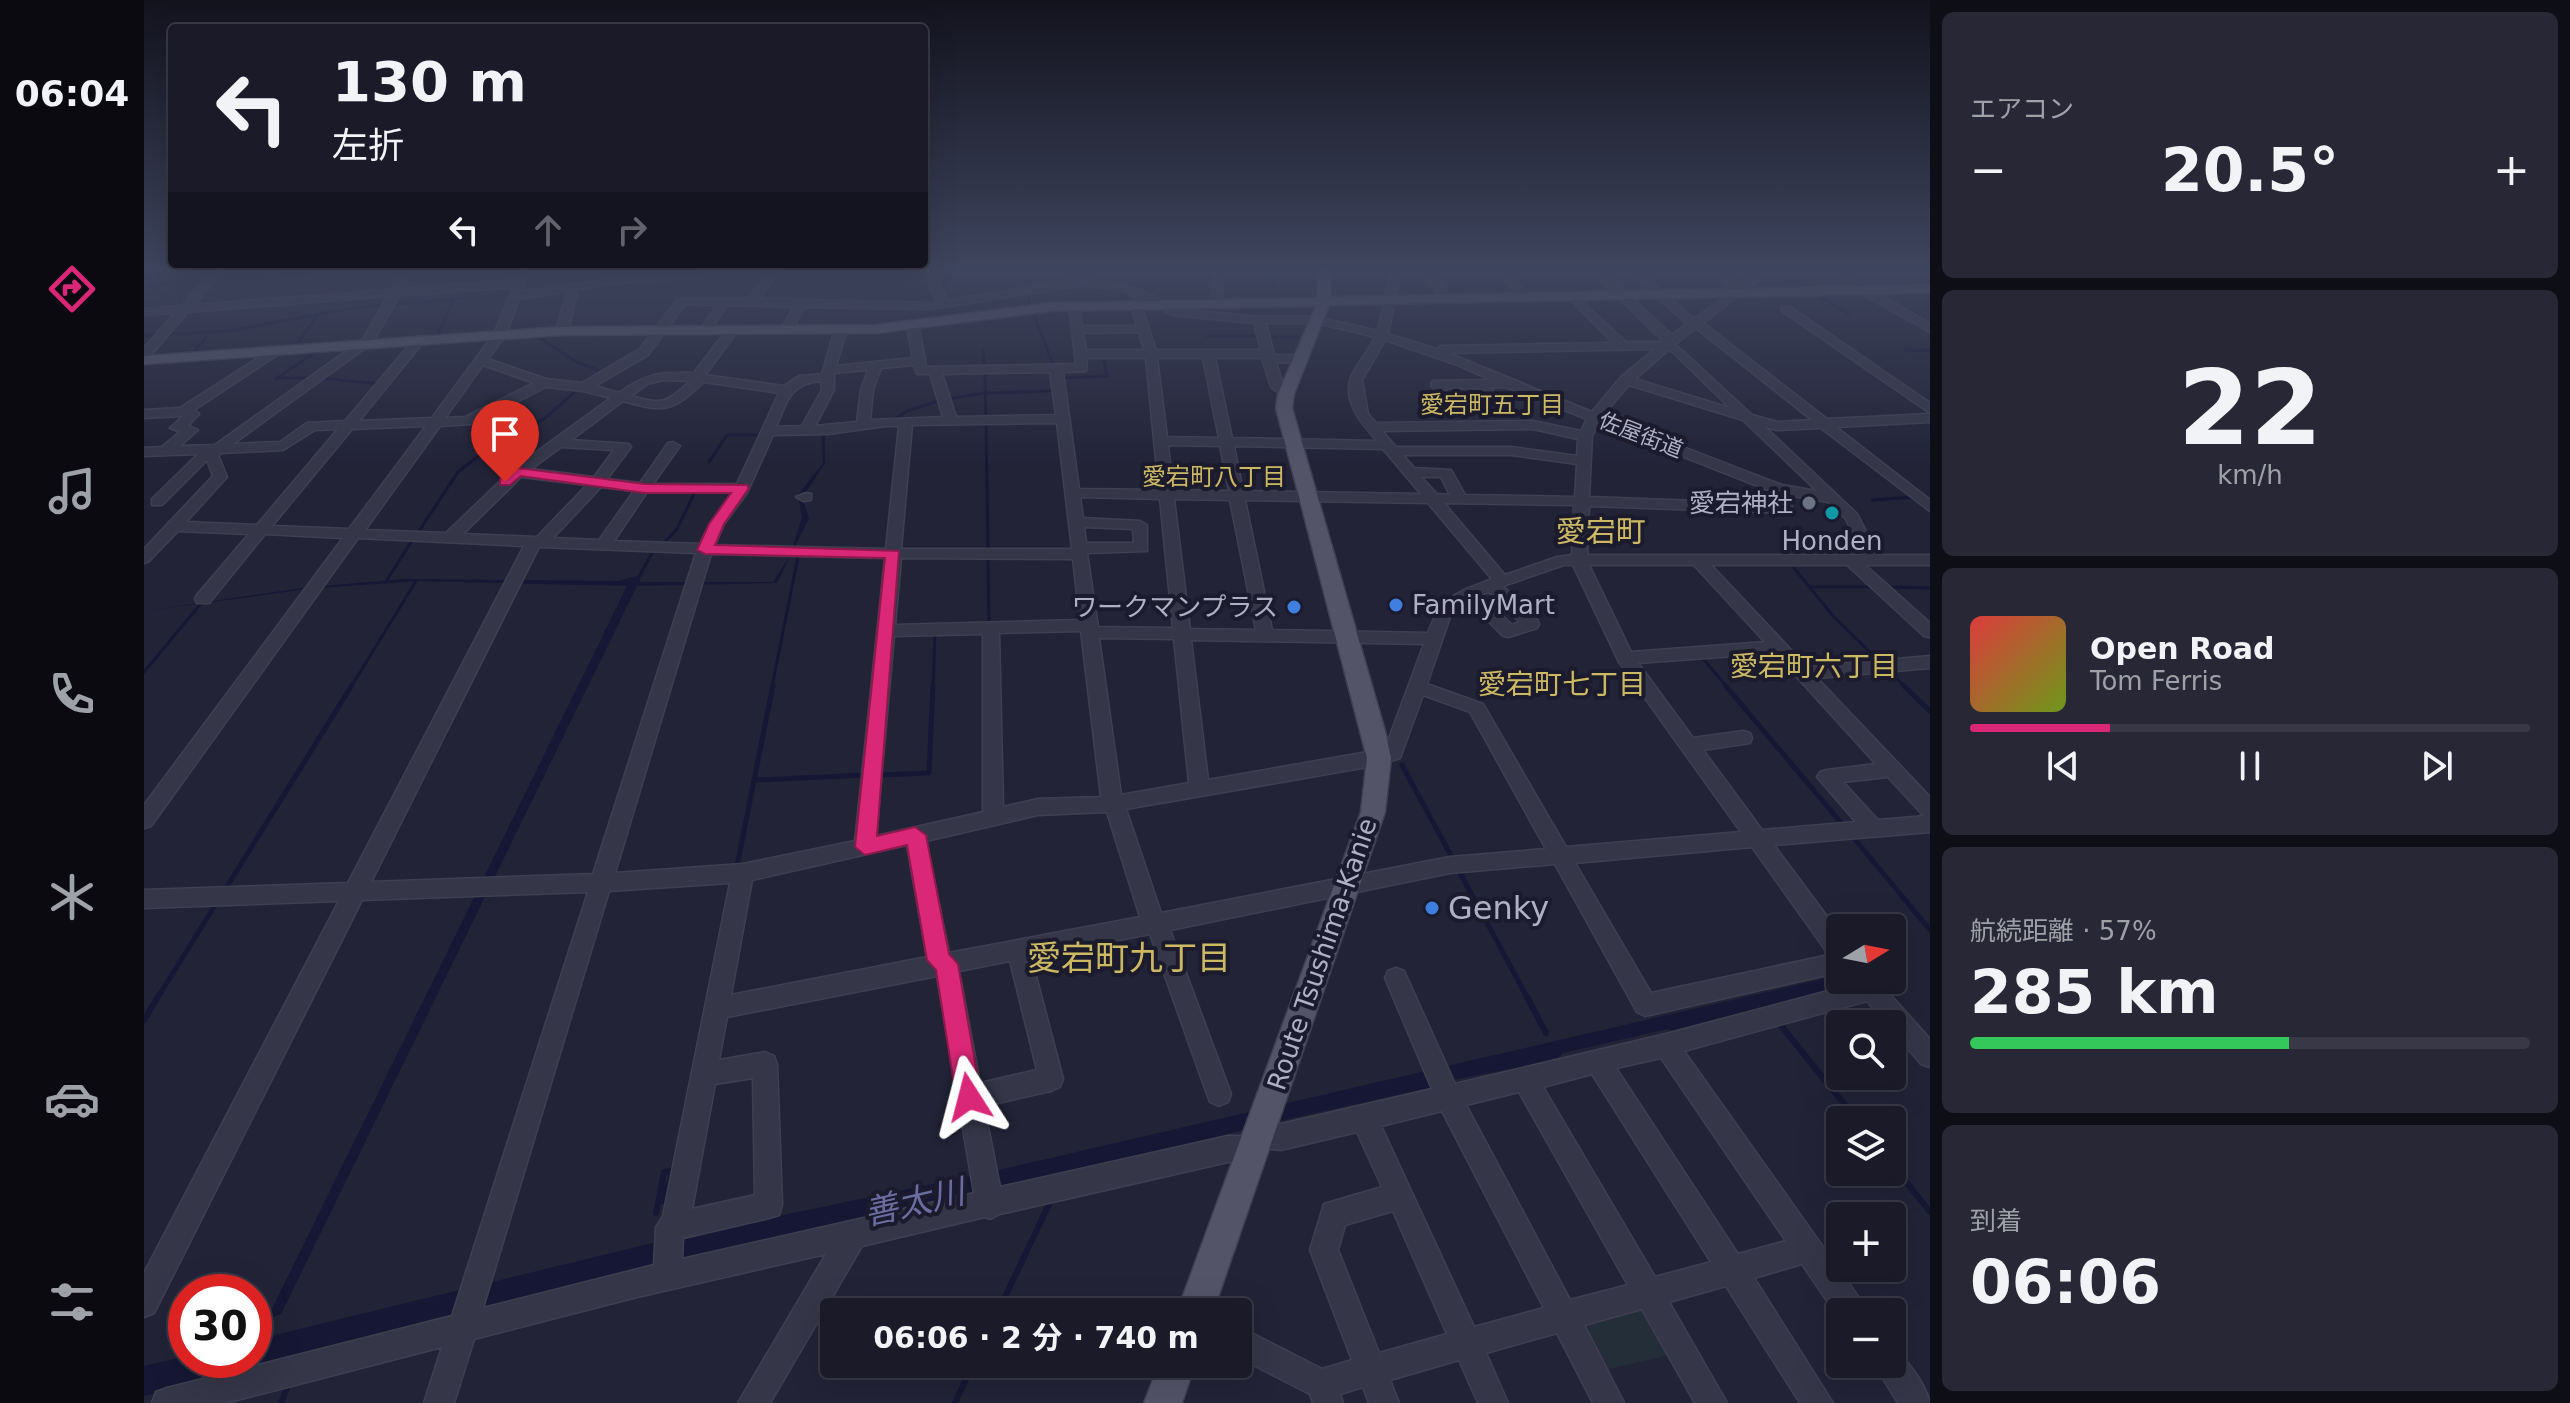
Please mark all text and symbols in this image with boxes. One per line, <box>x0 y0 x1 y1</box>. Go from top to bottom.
text: 130 m <box>332 49 527 114</box>
icon: left <box>200 56 304 160</box>
text: 06:04 <box>15 73 129 114</box>
text: エアコン <box>1970 94 2074 124</box>
text: 左折 <box>332 125 404 166</box>
text: 20.5° <box>2161 135 2339 205</box>
text: − <box>1970 144 2007 195</box>
text: + <box>2493 144 2530 195</box>
icon: left <box>442 208 486 252</box>
icon: ahead <box>526 208 570 252</box>
icon: right <box>610 208 654 252</box>
icon: directions <box>44 261 100 317</box>
text: 22 <box>2178 347 2322 469</box>
district label: 愛宕町五丁目 <box>1420 391 1564 419</box>
pin <box>471 400 539 482</box>
street label: 佐屋街道 <box>1595 408 1687 462</box>
icon: arrive <box>483 412 527 456</box>
text: km/h <box>2217 460 2283 490</box>
icon: music <box>44 463 100 519</box>
district label: 愛宕町八丁目 <box>1142 463 1286 491</box>
place label: 愛宕神社 <box>1689 488 1793 518</box>
marker: 愛宕神社 <box>1800 494 1818 512</box>
marker: Honden <box>1823 504 1841 522</box>
district label: 愛宕町 <box>1556 514 1646 549</box>
place label: Honden <box>1782 526 1882 556</box>
place label: FamilyMart <box>1412 590 1555 620</box>
place label: ワークマンプラス <box>1071 592 1278 622</box>
marker: FamilyMart <box>1387 596 1405 614</box>
marker: ワークマンプラス <box>1285 598 1303 616</box>
text: Open Road <box>2090 631 2275 666</box>
district label: 愛宕町六丁目 <box>1730 650 1898 683</box>
icon: phone <box>44 666 100 722</box>
text: Tom Ferris <box>2090 666 2222 696</box>
district label: 愛宕町七丁目 <box>1478 668 1646 701</box>
icon: previous <box>2041 744 2085 788</box>
icon: pause <box>2228 744 2272 788</box>
icon: next <box>2415 744 2459 788</box>
street label: Route Tsushima-Kanie <box>1261 814 1383 1094</box>
icon: climate <box>44 869 100 925</box>
place label: Genky <box>1448 889 1549 927</box>
marker: Genky <box>1423 899 1441 917</box>
north arrow <box>1826 914 1906 994</box>
map controls <box>1826 914 1906 1378</box>
text: 航続距離 · 57% <box>1970 916 2157 946</box>
district label: 愛宕町九丁目 <box>1027 938 1231 978</box>
text: 285 km <box>1970 957 2219 1027</box>
button: search <box>1826 1010 1906 1090</box>
position arrow <box>927 1055 1011 1139</box>
icon: car <box>44 1071 100 1127</box>
button: layers <box>1826 1106 1906 1186</box>
water label: 善太川 <box>860 1170 971 1233</box>
button: + <box>1826 1202 1906 1282</box>
text: 到着 <box>1970 1206 2022 1236</box>
text: 06:06 <box>1970 1247 2161 1317</box>
icon: filters <box>44 1274 100 1330</box>
speed limit sign: 30 <box>168 1274 272 1378</box>
button: − <box>1826 1298 1906 1378</box>
text: 06:06 · 2 分 · 740 m <box>873 1320 1199 1355</box>

